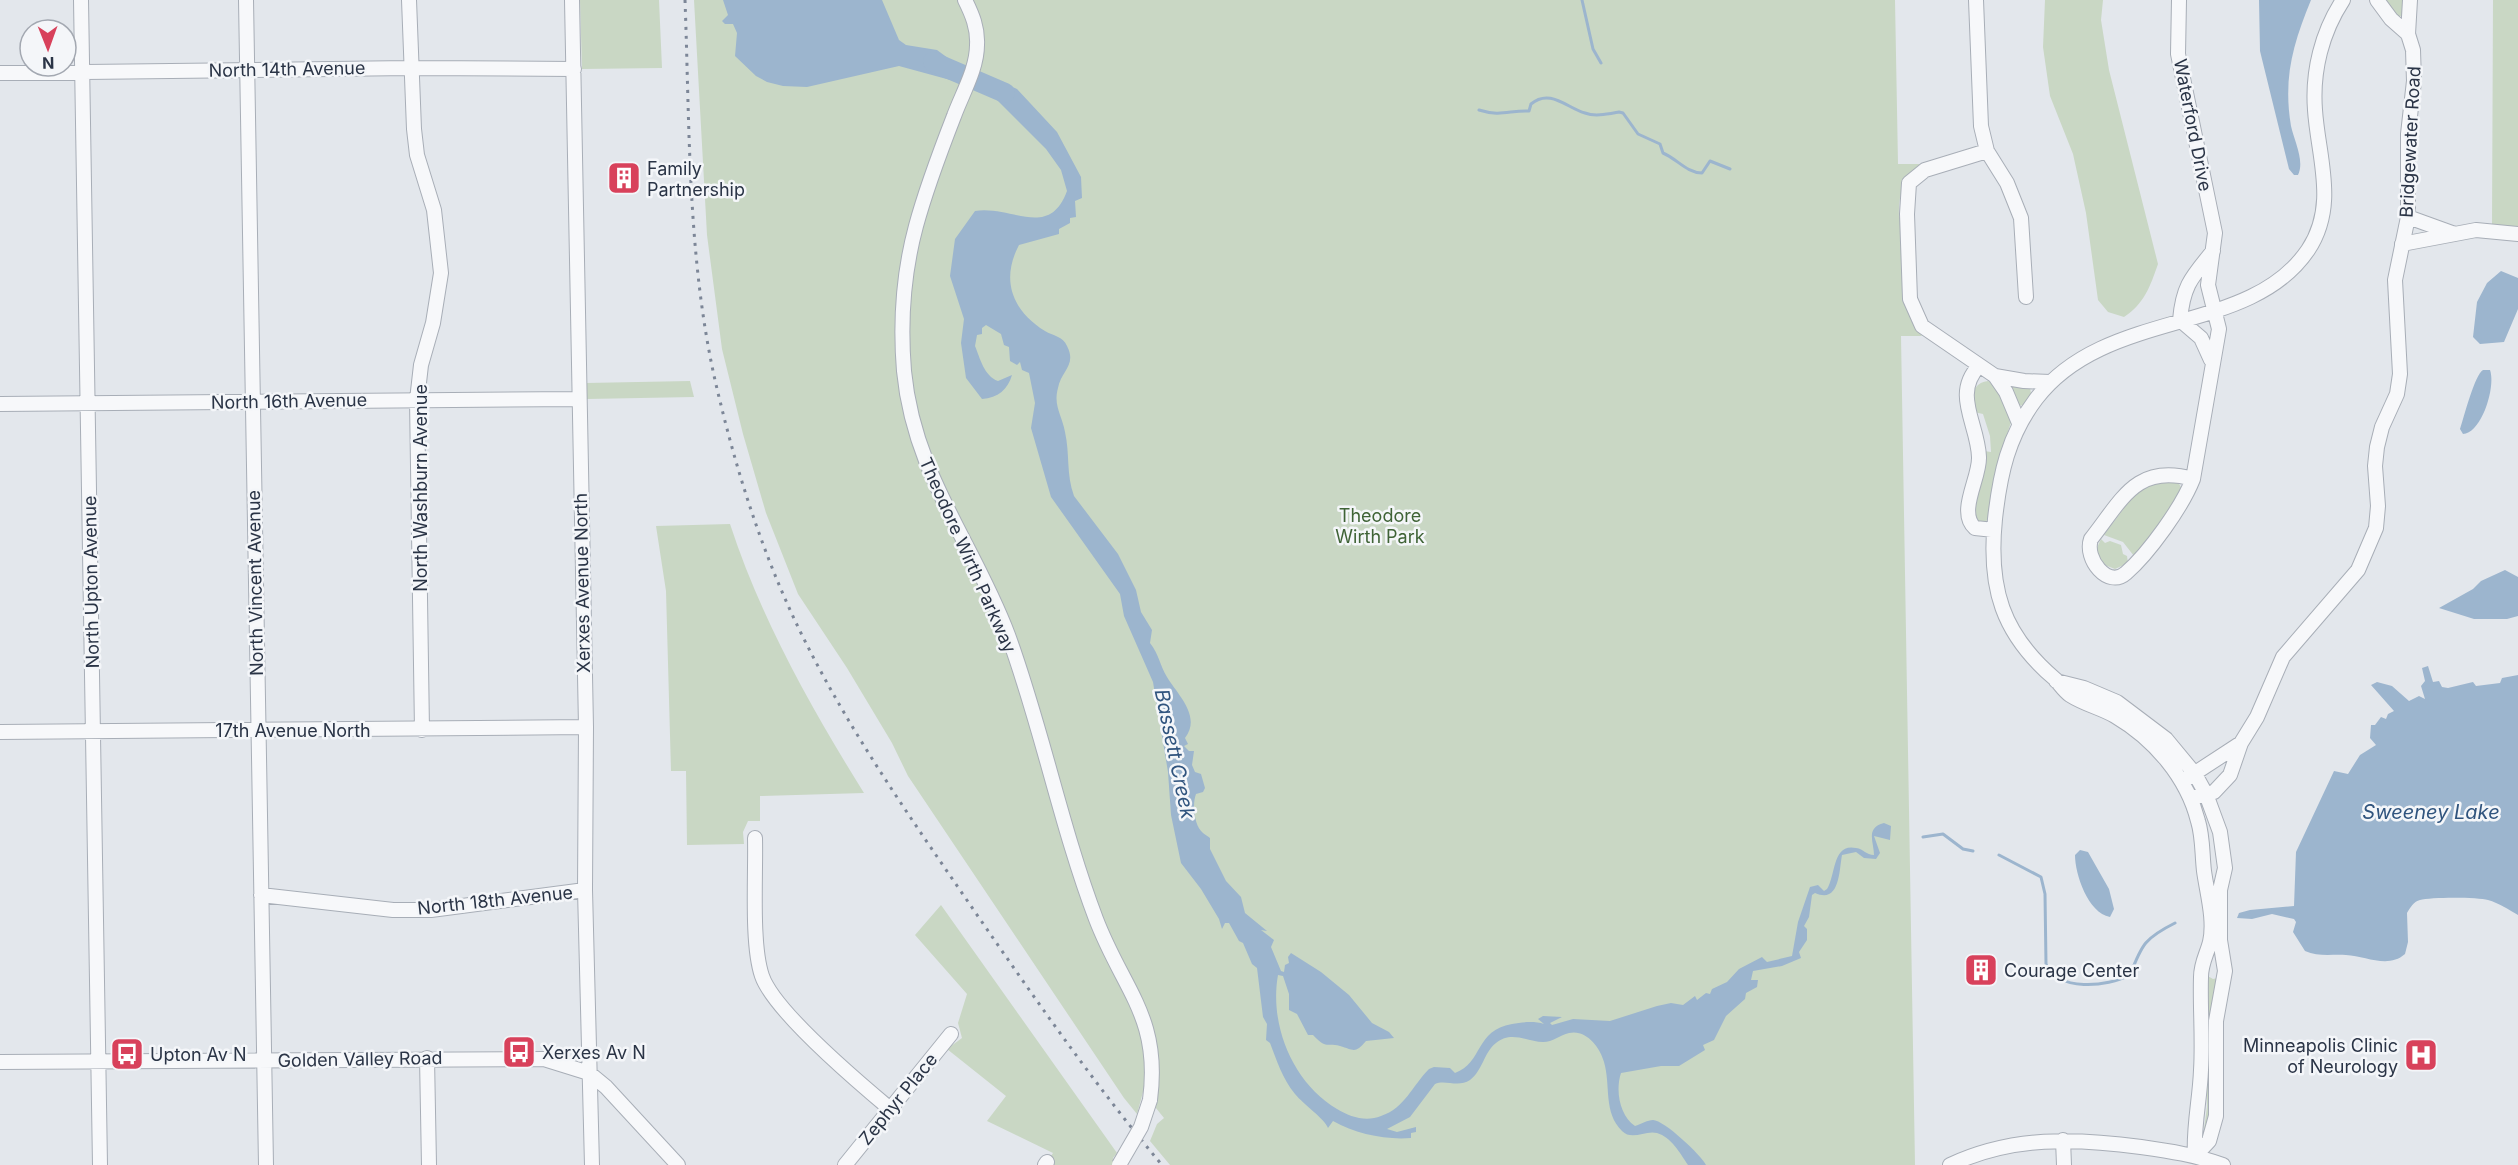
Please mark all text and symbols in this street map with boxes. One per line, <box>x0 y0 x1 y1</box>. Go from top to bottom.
north arrow <box>18 18 78 78</box>
text: N <box>42 53 55 73</box>
street label: North 14th Avenue <box>208 57 366 81</box>
street label: Waterford Drive <box>2170 57 2216 193</box>
street label: Bridgewater Road <box>2396 66 2424 218</box>
place label: Family Partnership <box>647 158 745 200</box>
building icon: Family Partnership <box>606 160 642 196</box>
street label: North Washburn Avenue <box>410 384 431 592</box>
street label: North 16th Avenue <box>211 389 367 413</box>
street label: Theodore Wirth Parkway <box>915 454 1021 656</box>
street label: North Vincent Avenue <box>243 490 267 676</box>
street label: Xerxes Avenue North <box>570 493 594 673</box>
street label: North Upton Avenue <box>79 495 103 669</box>
park label: Theodore Wirth Park <box>1335 505 1425 547</box>
water label: Bassett Creek <box>1150 687 1201 822</box>
street label: 17th Avenue North <box>215 720 371 741</box>
water label: Sweeney Lake <box>2362 800 2500 824</box>
street label: North 18th Avenue <box>416 881 574 919</box>
building icon: Courage Center <box>1963 952 1999 988</box>
place label: Courage Center <box>2004 960 2140 981</box>
bus stop icon: Xerxes Av N <box>501 1034 537 1070</box>
place label: Minneapolis Clinic of Neurology <box>2243 1035 2398 1077</box>
bus stop icon: Upton Av N <box>109 1036 145 1072</box>
hospital icon: Minneapolis Clinic of Neurology <box>2403 1037 2439 1073</box>
place label: Xerxes Av N <box>542 1042 646 1063</box>
place label: Upton Av N <box>150 1044 247 1065</box>
street label: Golden Valley Road <box>277 1047 443 1071</box>
street label: Zephyr Place <box>855 1049 941 1149</box>

